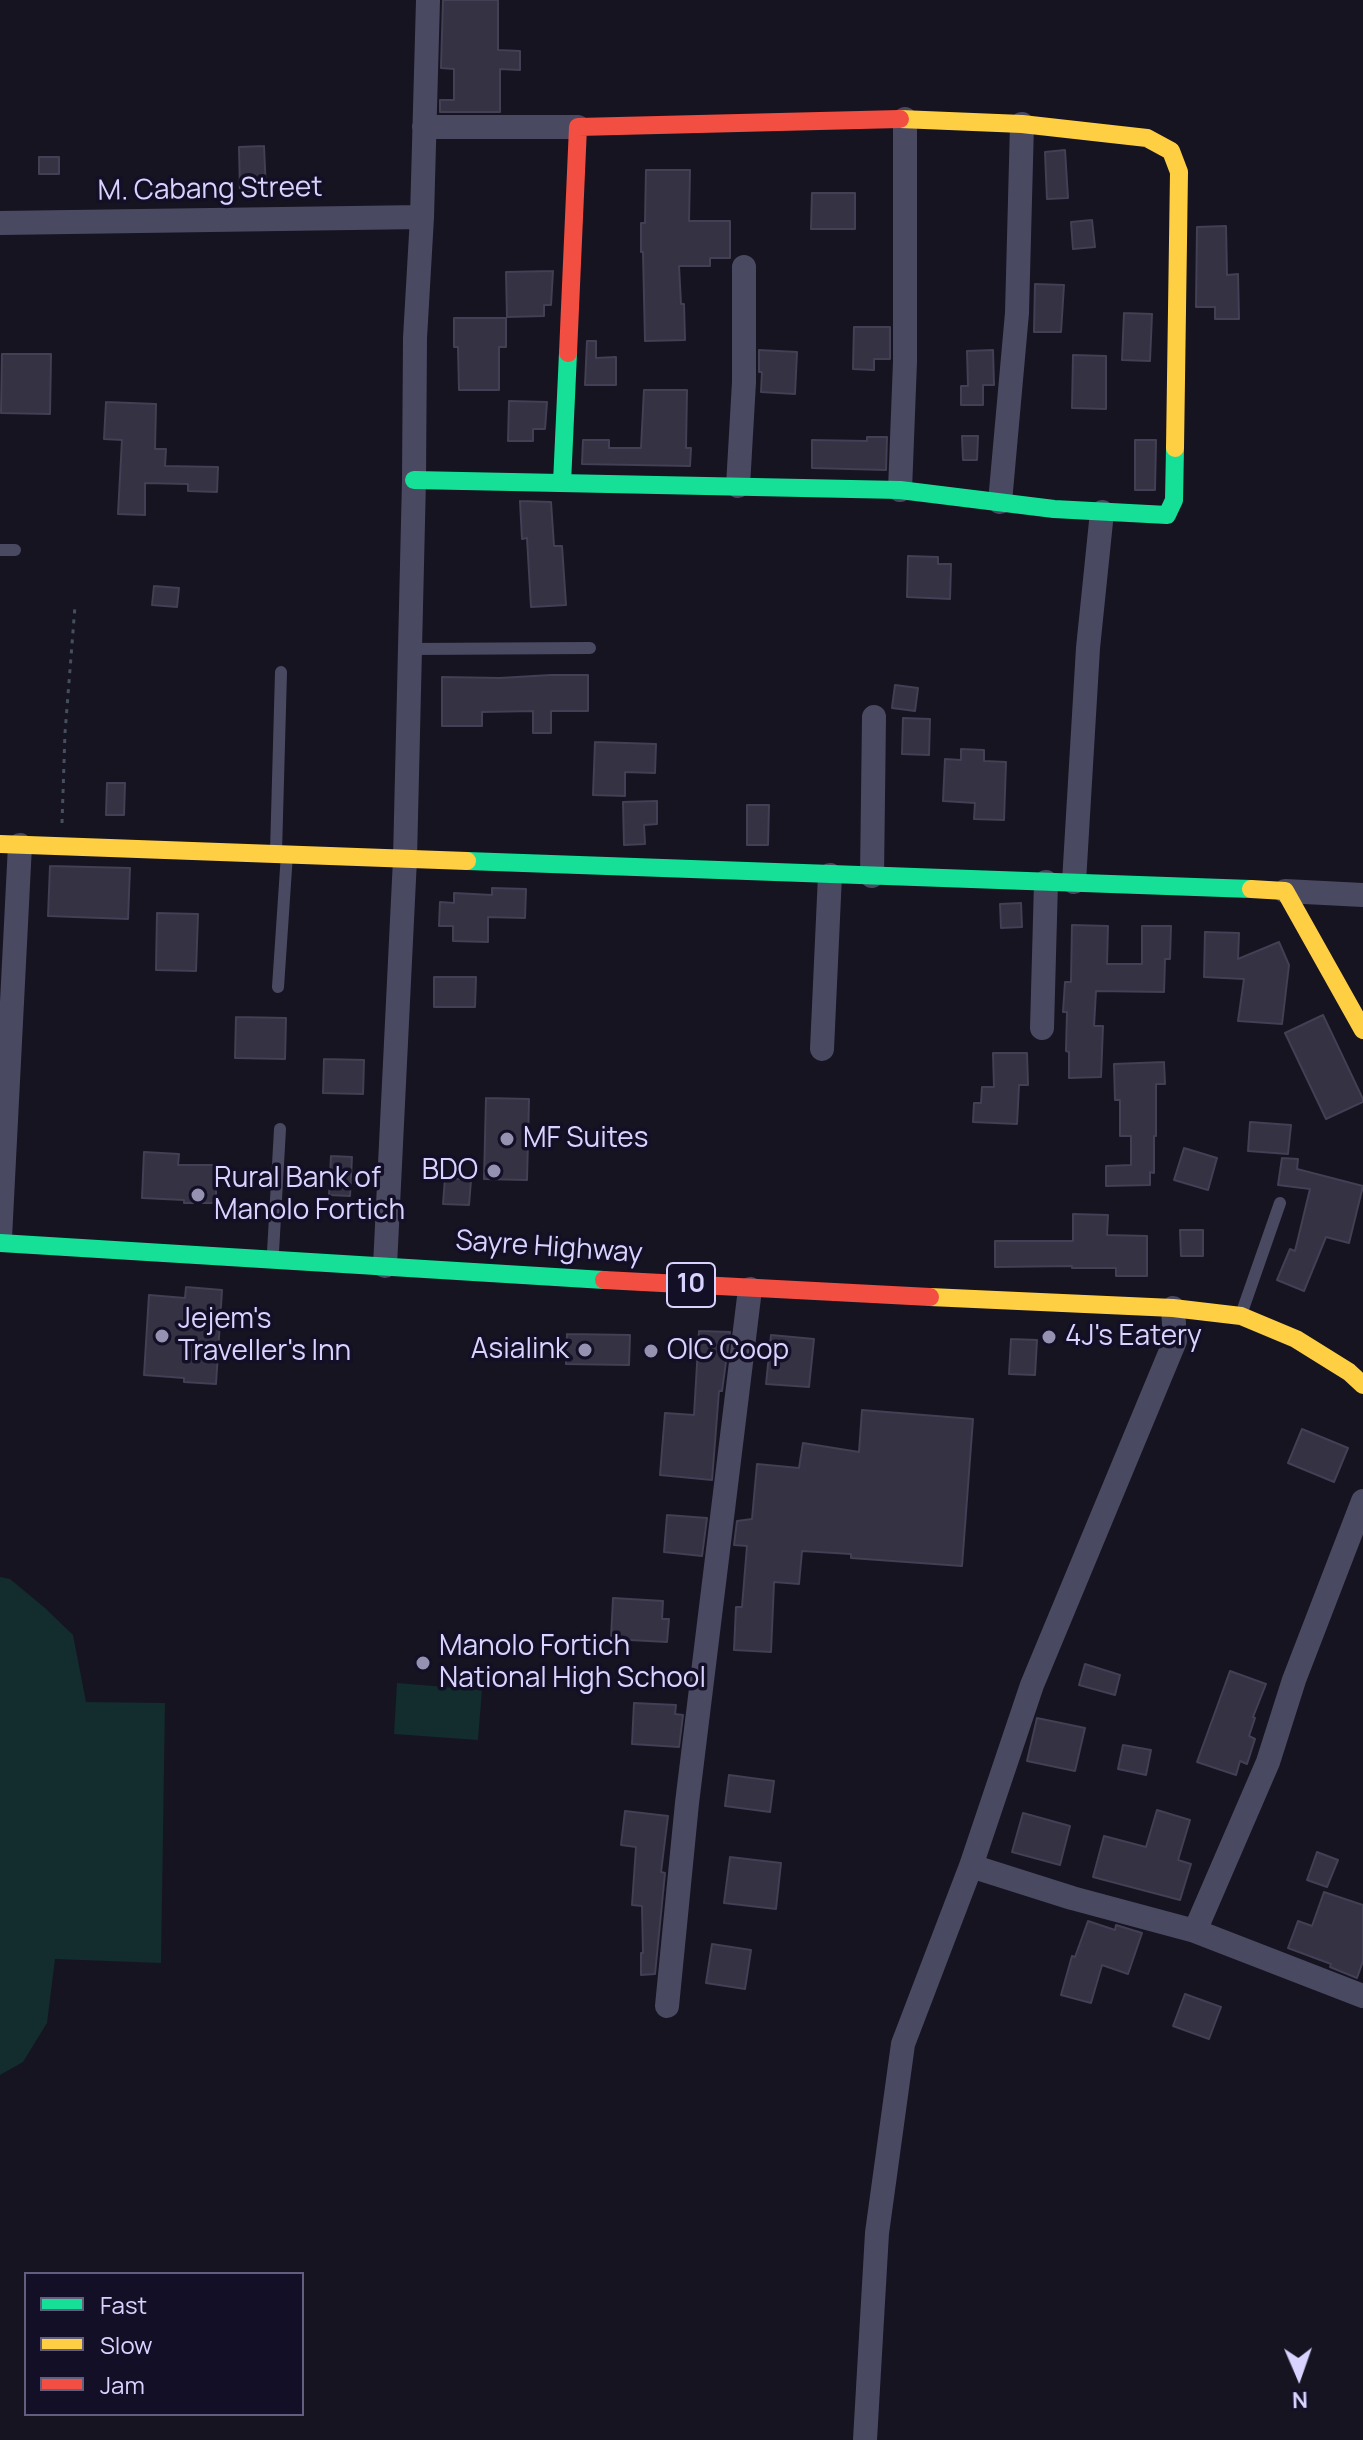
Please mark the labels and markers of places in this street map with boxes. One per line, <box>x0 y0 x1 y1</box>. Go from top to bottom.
place label: MF Suites <box>523 1122 648 1156</box>
marker: MF Suites <box>498 1130 516 1148</box>
place label: BDO <box>422 1154 478 1188</box>
place label: Rural Bank of Manolo Fortich <box>214 1162 405 1228</box>
marker: BDO <box>485 1162 503 1180</box>
marker: Rural Bank of Manolo Fortich <box>189 1186 207 1204</box>
place label: Jejem's Traveller's Inn <box>178 1303 351 1369</box>
place label: 4J's Eatery <box>1065 1320 1202 1354</box>
marker: Jejem's Traveller's Inn <box>153 1327 171 1345</box>
marker: 4J's Eatery <box>1040 1328 1058 1346</box>
place label: Asialink <box>471 1333 569 1367</box>
place label: OIC Coop <box>667 1334 789 1368</box>
marker: Asialink <box>576 1341 594 1359</box>
marker: OIC Coop <box>642 1342 660 1360</box>
place label: Manolo Fortich National High School <box>439 1630 706 1696</box>
marker: Manolo Fortich National High School <box>414 1654 432 1672</box>

